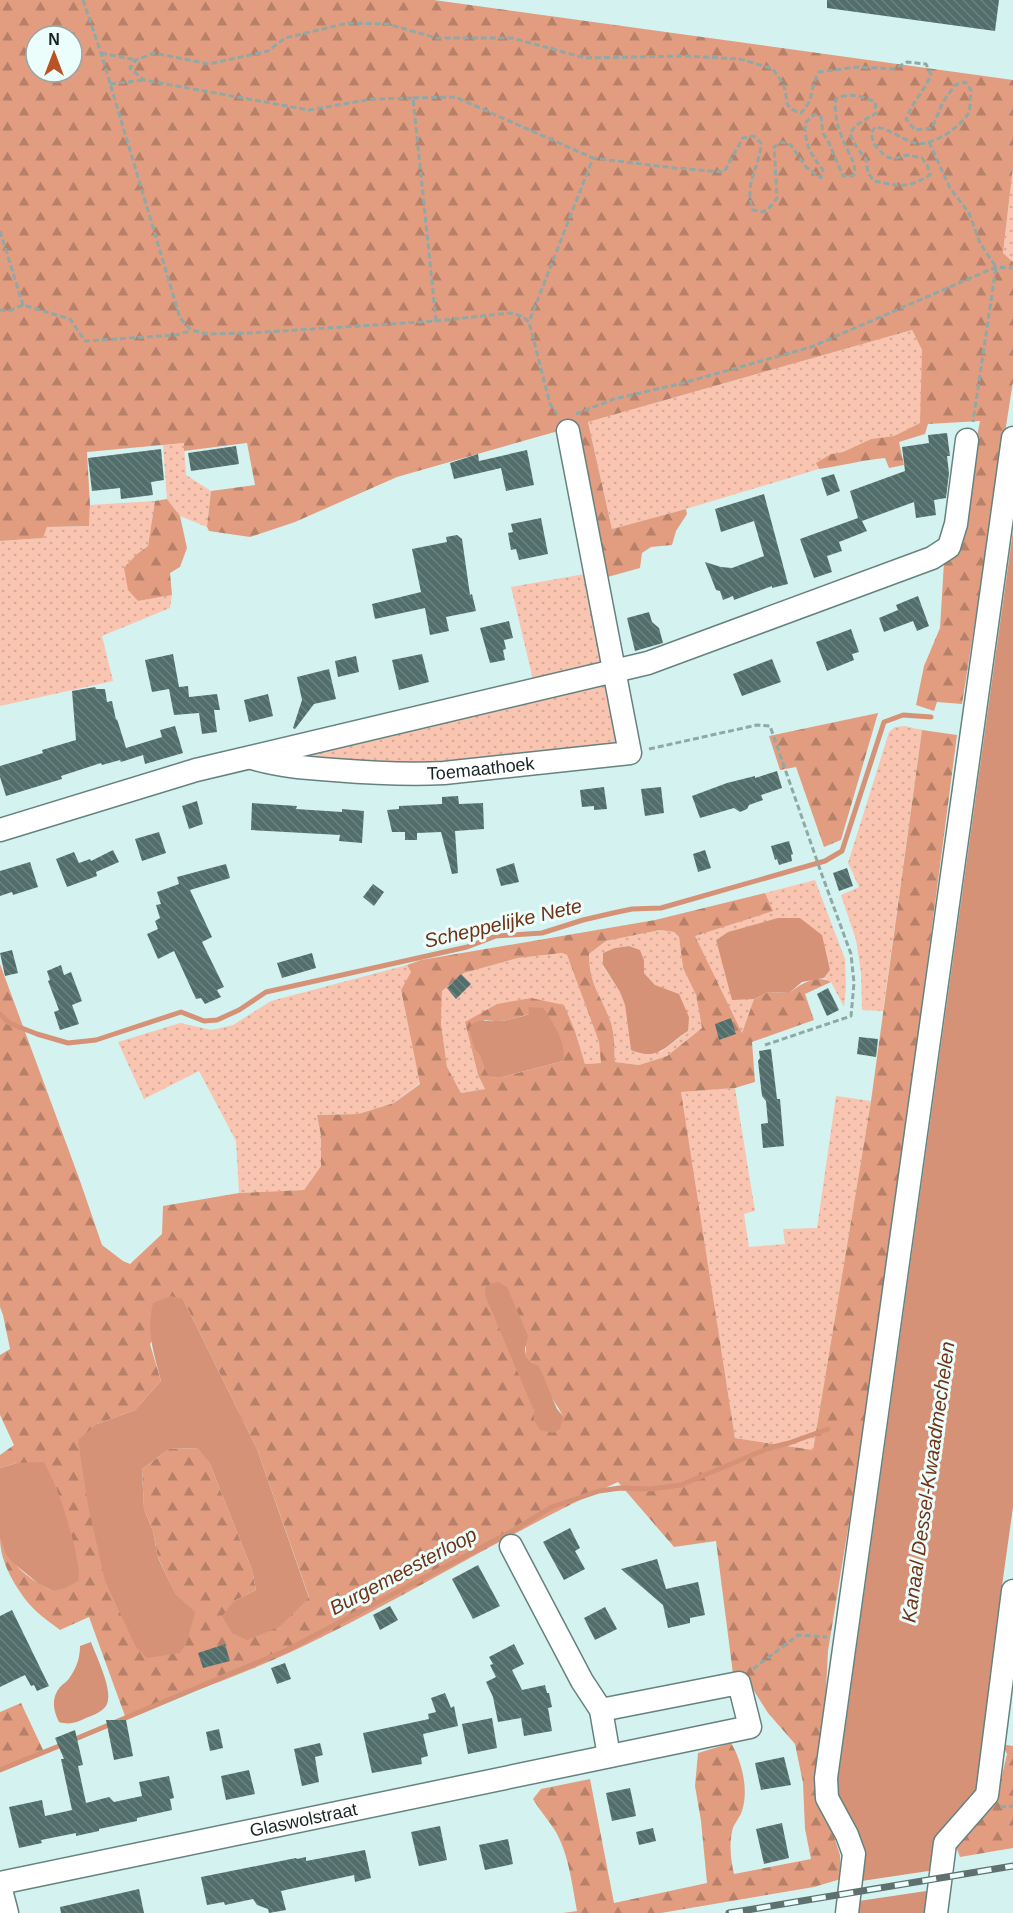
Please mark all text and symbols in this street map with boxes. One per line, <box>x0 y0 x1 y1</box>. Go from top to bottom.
north arrow <box>24 24 84 84</box>
text: N <box>48 31 60 48</box>
street label: Toemaathoek <box>426 753 536 784</box>
water label: Scheppelijke Nete <box>422 894 584 952</box>
water label: Kanaal Dessel-Kwaadmechelen <box>897 1340 959 1624</box>
water label: Burgemeesterloop <box>326 1523 480 1619</box>
street label: Glaswolstraat <box>248 1799 359 1841</box>

